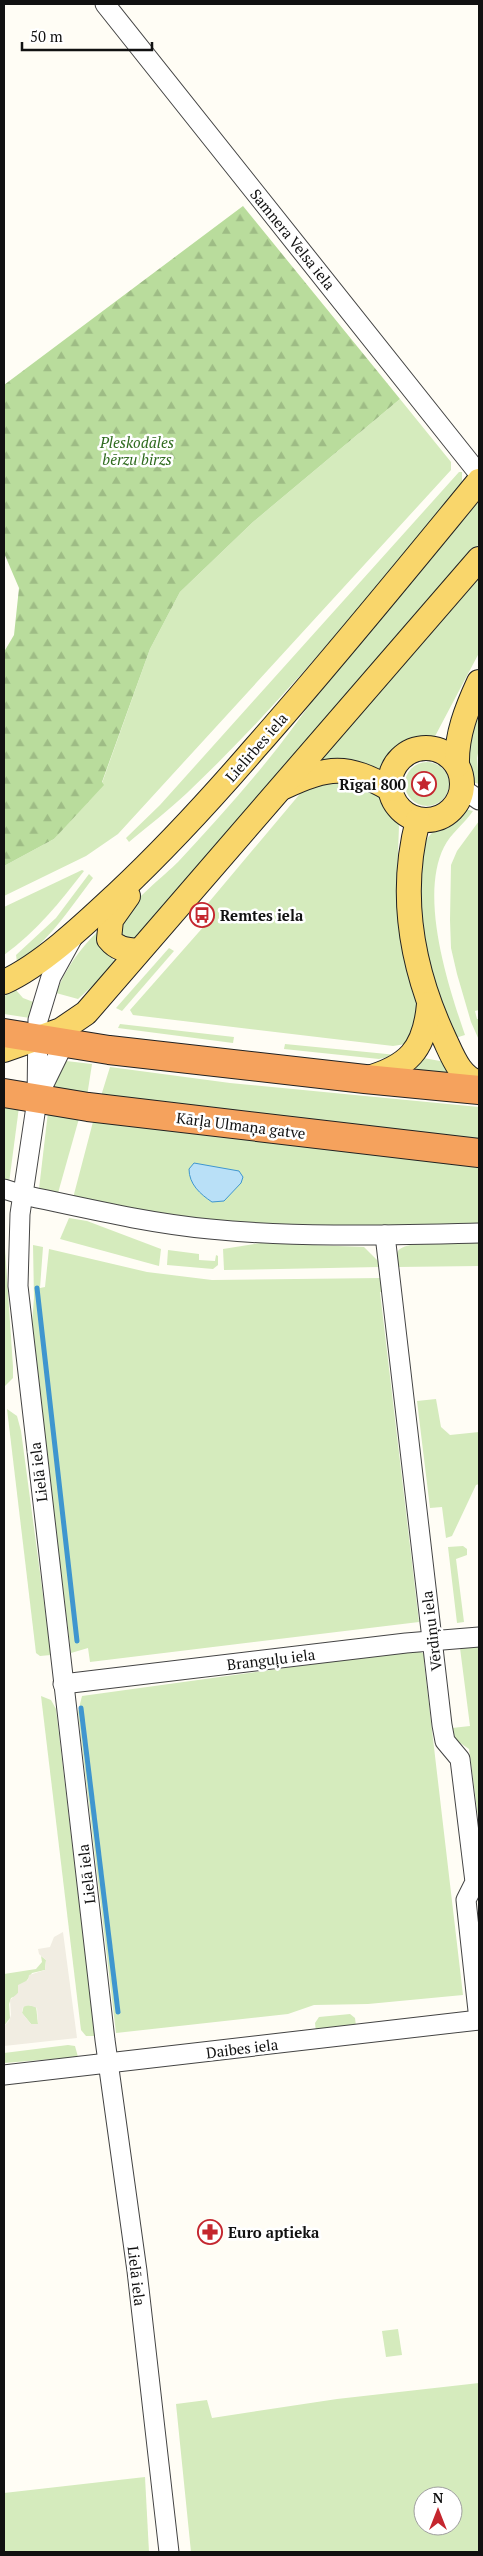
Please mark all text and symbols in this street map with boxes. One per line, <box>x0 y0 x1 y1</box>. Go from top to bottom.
scale bar <box>22 20 152 52</box>
text: 50 m <box>30 26 63 46</box>
street label: Samnera Velsa iela <box>246 184 340 294</box>
park label: Pleskodāles bērzu birzs <box>99 432 174 469</box>
street label: Lielirbes iela <box>221 708 292 786</box>
place icon: Rīgai 800 <box>411 771 437 797</box>
place label: Rīgai 800 <box>339 774 407 794</box>
bus stop icon: Remtes iela <box>189 902 215 928</box>
place label: Remtes iela <box>220 905 304 925</box>
street label: Kārļa Ulmaņa gatve <box>175 1107 307 1143</box>
street label: Lielā iela <box>24 1440 52 1503</box>
street label: Vērdiņu iela <box>416 1589 446 1672</box>
street label: Branguļu iela <box>226 1644 317 1674</box>
street label: Lielā iela <box>72 1842 100 1905</box>
street label: Daibes iela <box>205 2034 280 2062</box>
pharmacy icon: Euro aptieka <box>197 2219 223 2245</box>
place label: Euro aptieka <box>228 2222 320 2242</box>
street label: Lielā iela <box>123 2245 151 2308</box>
north arrow <box>413 2486 463 2536</box>
text: N <box>433 2488 444 2507</box>

